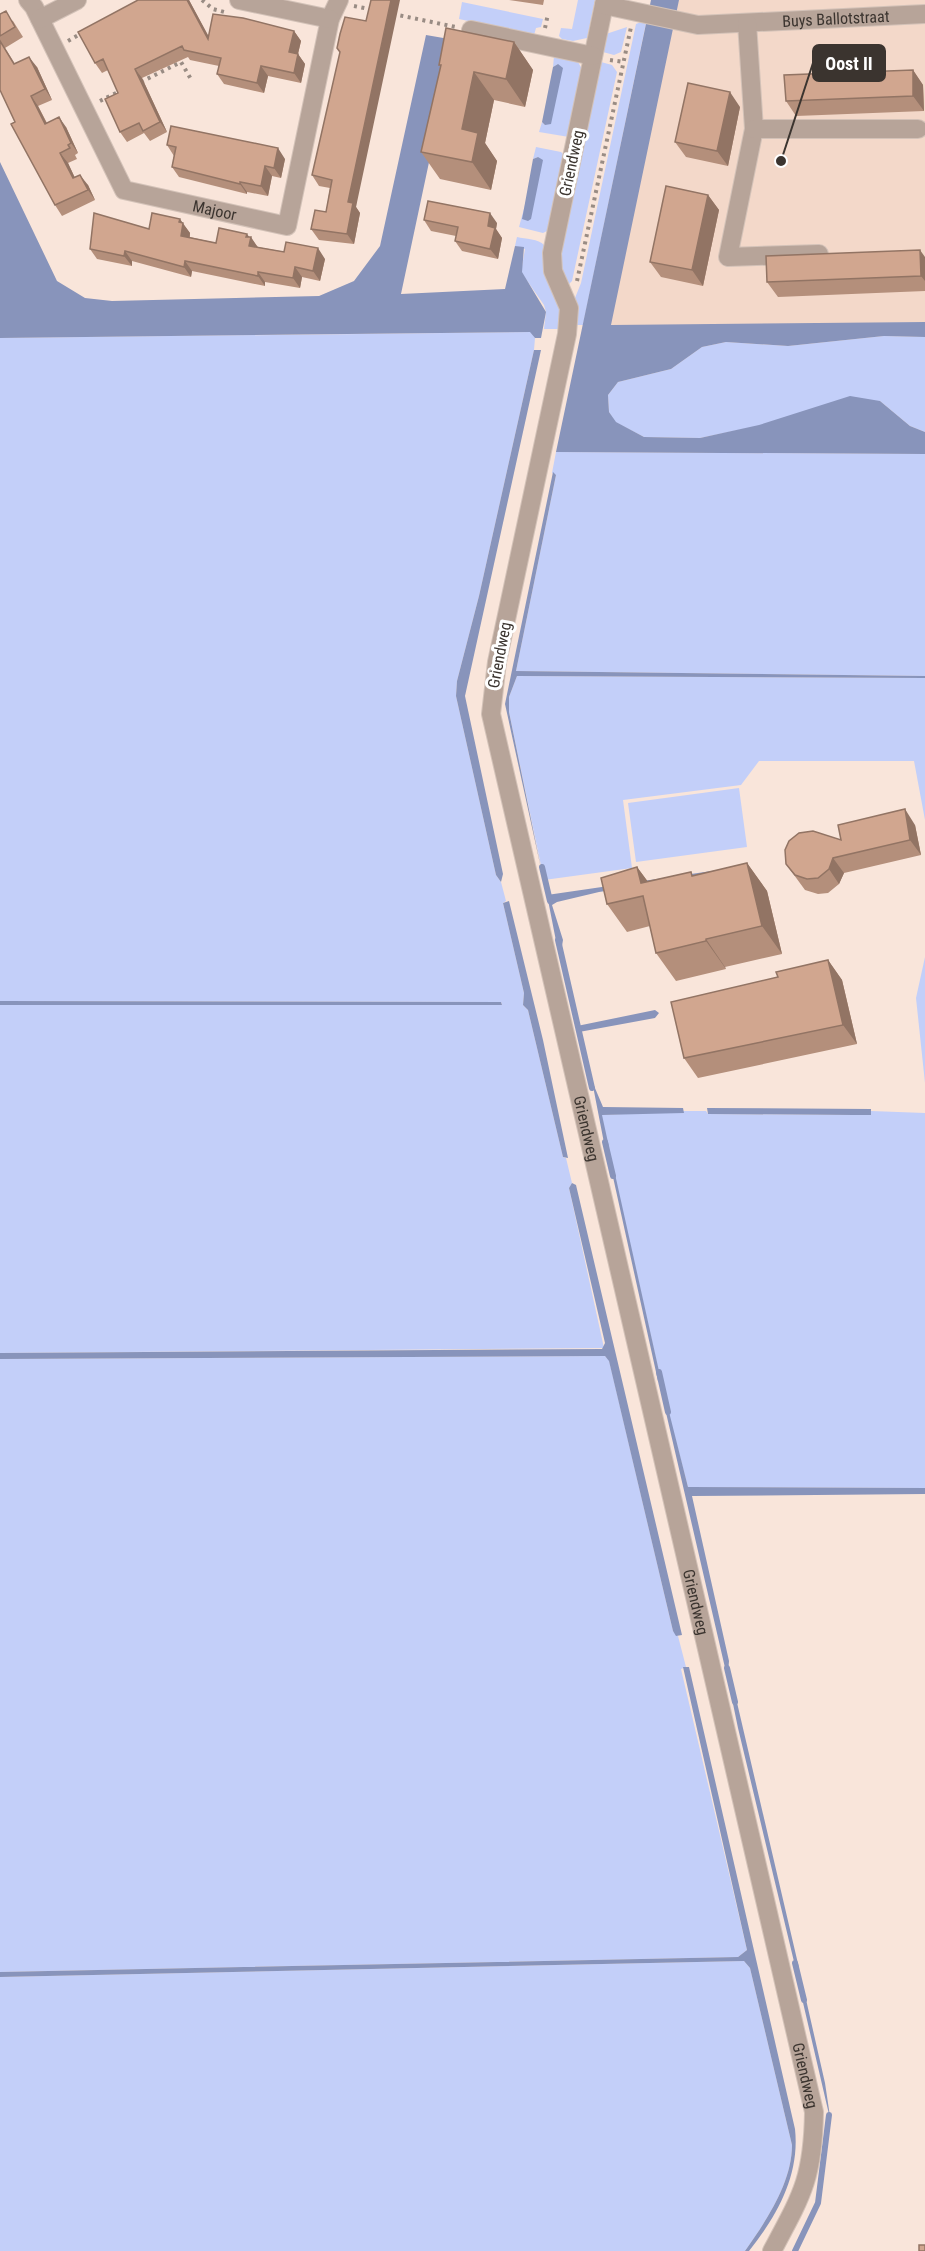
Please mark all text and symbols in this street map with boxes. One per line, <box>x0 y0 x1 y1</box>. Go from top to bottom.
street label: Buys Ballotstraat <box>782 7 890 31</box>
callout: Oost II <box>813 45 885 81</box>
text: Oost II <box>825 53 873 74</box>
street label: Griendweg <box>555 128 588 198</box>
street label: Majoor <box>191 196 238 225</box>
street label: Griendweg <box>484 620 515 690</box>
street label: Griendweg <box>569 1094 603 1163</box>
street label: Griendweg <box>679 1567 712 1637</box>
street label: Griendweg <box>788 2041 822 2110</box>

